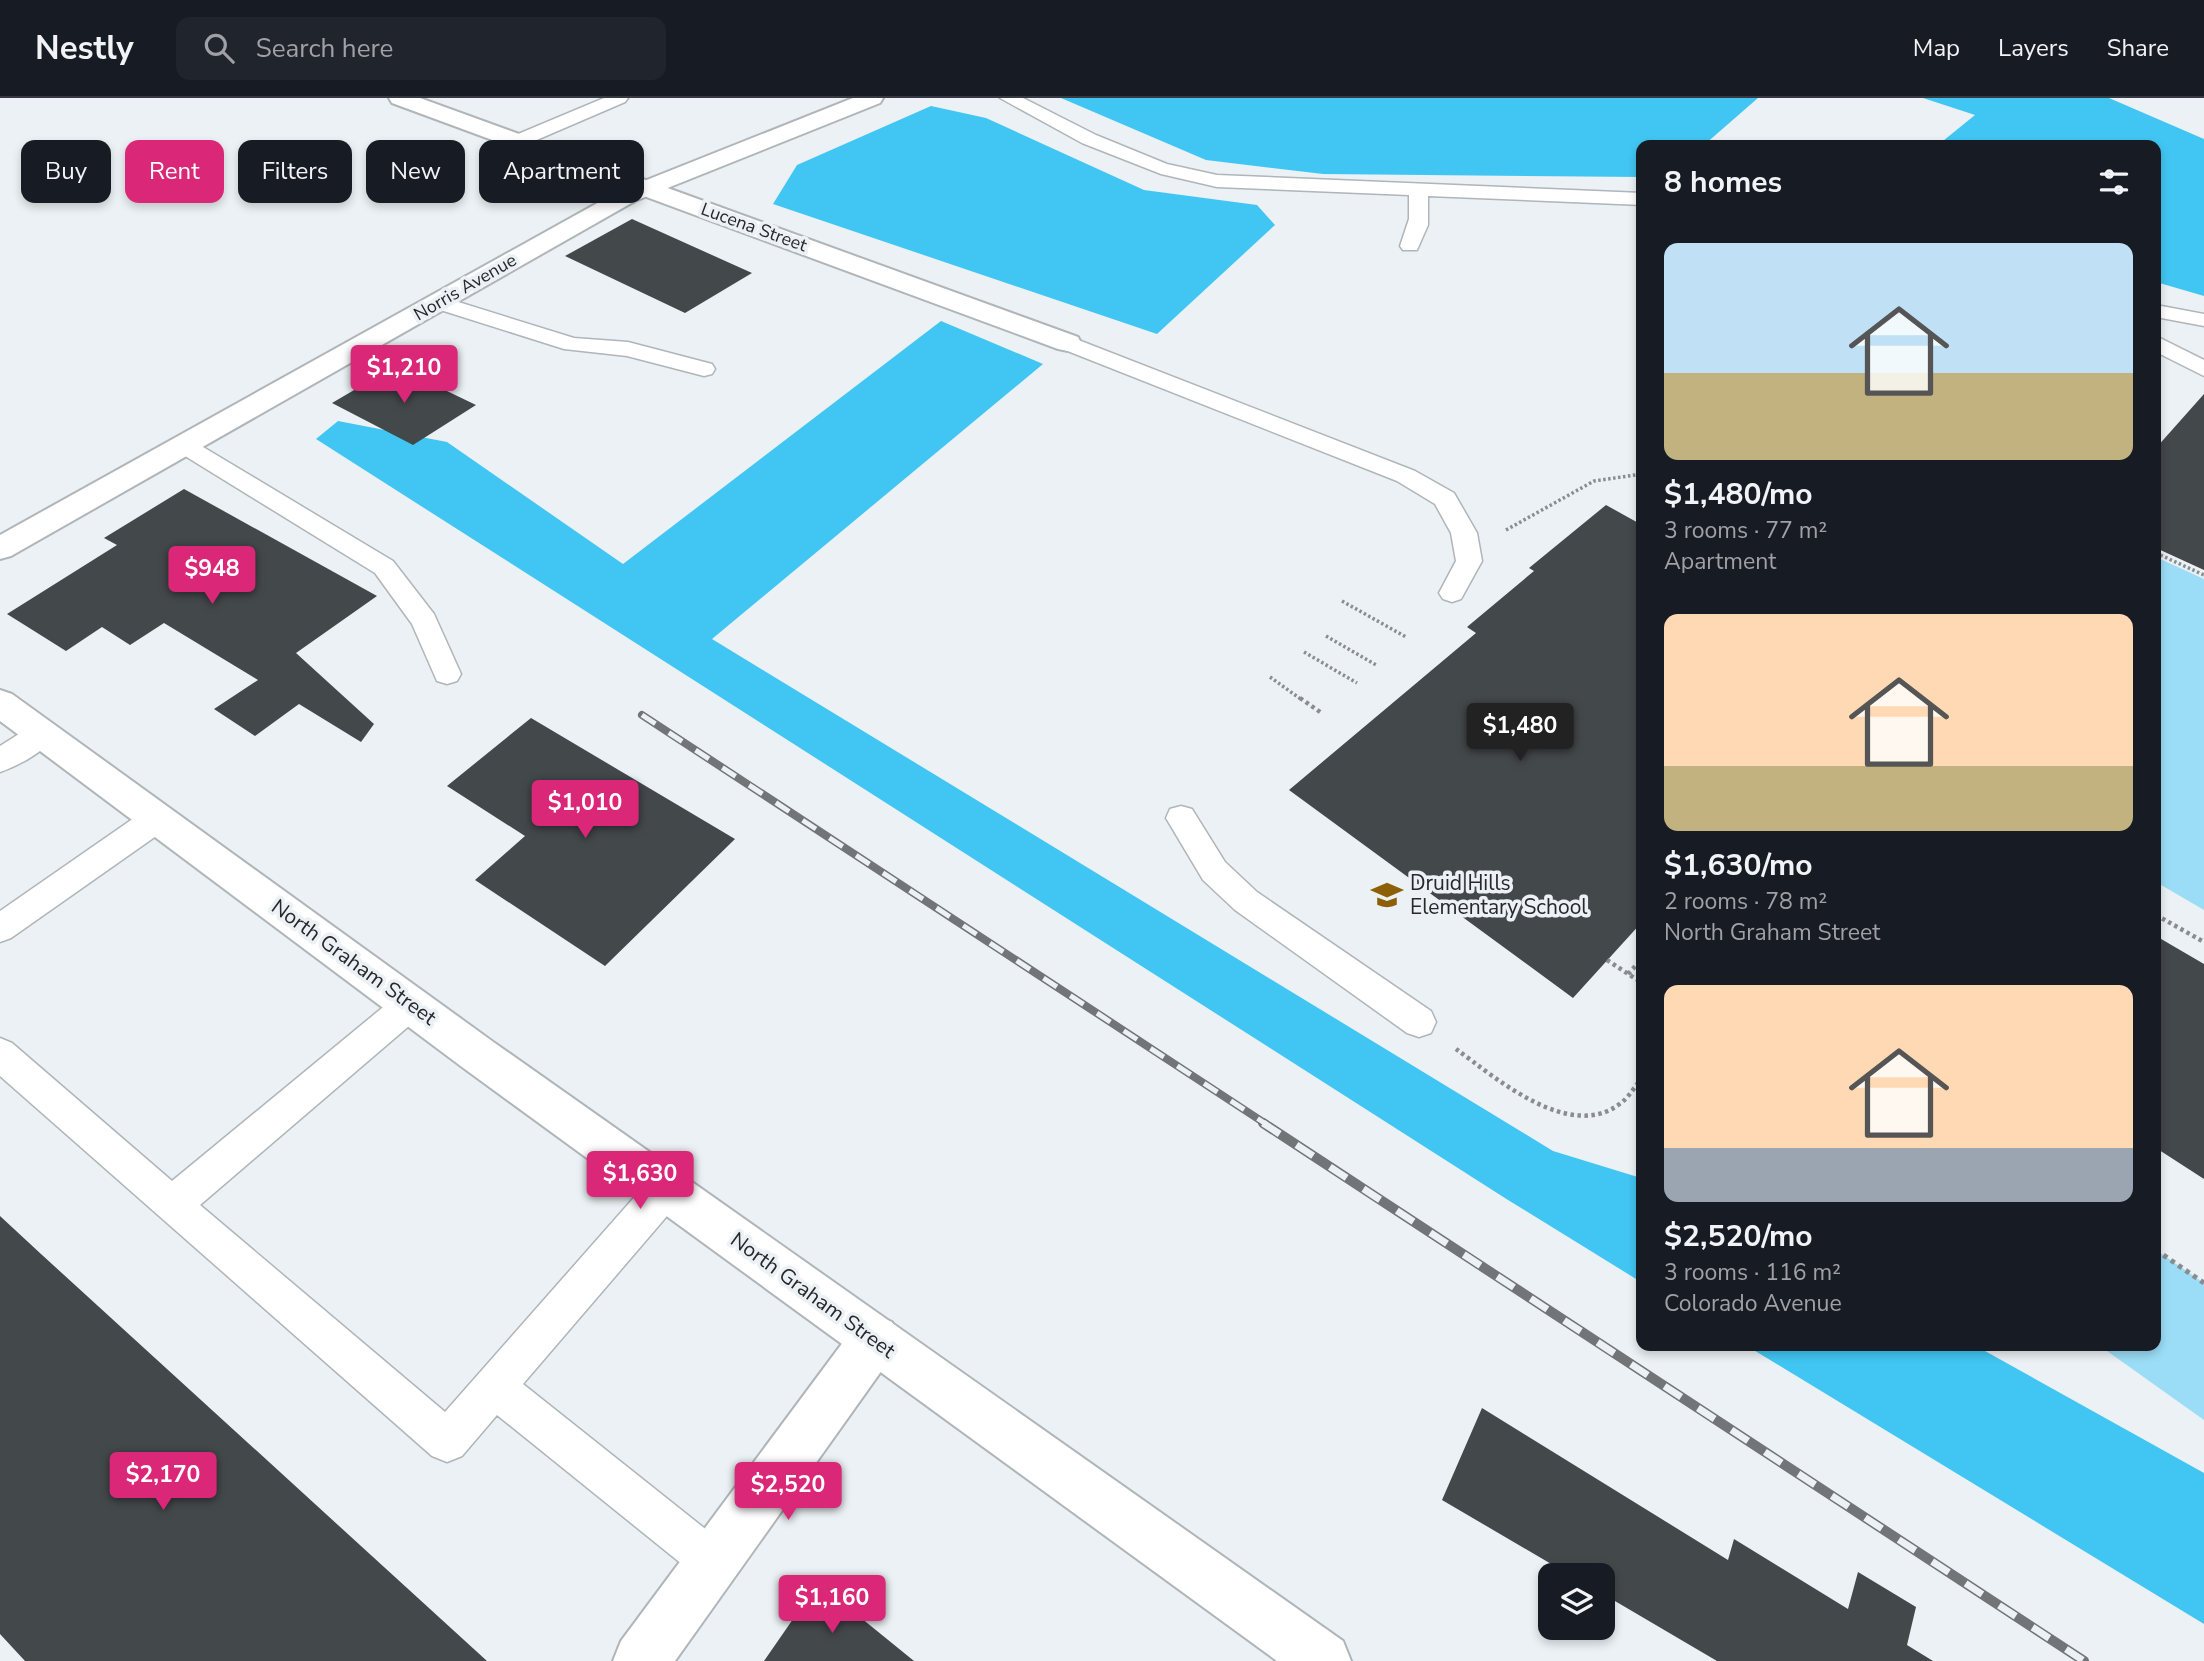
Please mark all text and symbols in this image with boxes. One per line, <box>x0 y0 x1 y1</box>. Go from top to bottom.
search box <box>176 17 666 80</box>
text: Nestly <box>35 26 134 71</box>
icon: search <box>200 29 238 67</box>
text: Search here <box>256 31 393 66</box>
text: Map <box>1913 32 1960 64</box>
text: Layers <box>1998 32 2069 64</box>
text: Share <box>2107 32 2169 64</box>
chip: Buy <box>21 140 111 203</box>
chip: Rent <box>125 140 224 203</box>
chip: Filters <box>238 140 352 203</box>
chip: New <box>366 140 465 203</box>
chip: Apartment <box>479 140 644 203</box>
text: 8 homes <box>1664 162 1782 203</box>
icon: filters <box>2095 163 2133 201</box>
street label: Lucena Street <box>698 197 811 257</box>
street label: Norris Avenue <box>409 248 521 326</box>
icon: home <box>1836 288 1962 414</box>
pin: $1,210 <box>347 345 461 405</box>
text: $1,210 <box>367 352 441 383</box>
text: $1,480/mo <box>1664 474 1813 515</box>
text: 3 rooms · 77 m² <box>1664 515 1827 546</box>
pin: $948 <box>171 546 253 606</box>
text: Apartment <box>1664 546 1776 577</box>
text: $948 <box>184 553 240 584</box>
icon: home <box>1836 659 1962 785</box>
pin: $1,480 <box>1463 704 1577 763</box>
text: $1,480 <box>1483 710 1557 741</box>
pin: $1,010 <box>528 780 642 840</box>
text: $1,010 <box>548 787 622 818</box>
text: $1,630/mo <box>1664 845 1813 886</box>
place label: Druid Hills Elementary School <box>1410 869 1588 921</box>
school or university icon: Druid Hills Elementary School <box>1370 878 1404 912</box>
text: 2 rooms · 78 m² <box>1664 886 1827 917</box>
street label: North Graham Street <box>266 893 443 1032</box>
text: North Graham Street <box>1664 917 1880 948</box>
icon: home <box>1836 1030 1962 1156</box>
pin: $1,630 <box>583 1152 697 1211</box>
text: $1,630 <box>603 1158 677 1189</box>
text: $2,520/mo <box>1664 1216 1813 1257</box>
street label: North Graham Street <box>725 1226 902 1365</box>
text: 3 rooms · 116 m² <box>1664 1257 1841 1288</box>
text: Colorado Avenue <box>1664 1288 1842 1319</box>
pin: $2,170 <box>106 1452 220 1512</box>
text: $2,170 <box>126 1459 200 1490</box>
pin: $2,520 <box>731 1462 845 1522</box>
text: $2,520 <box>751 1469 825 1500</box>
map controls <box>1538 1563 1615 1640</box>
button: layers <box>1538 1563 1615 1640</box>
pin: $1,160 <box>775 1576 889 1635</box>
text: $1,160 <box>795 1582 869 1613</box>

